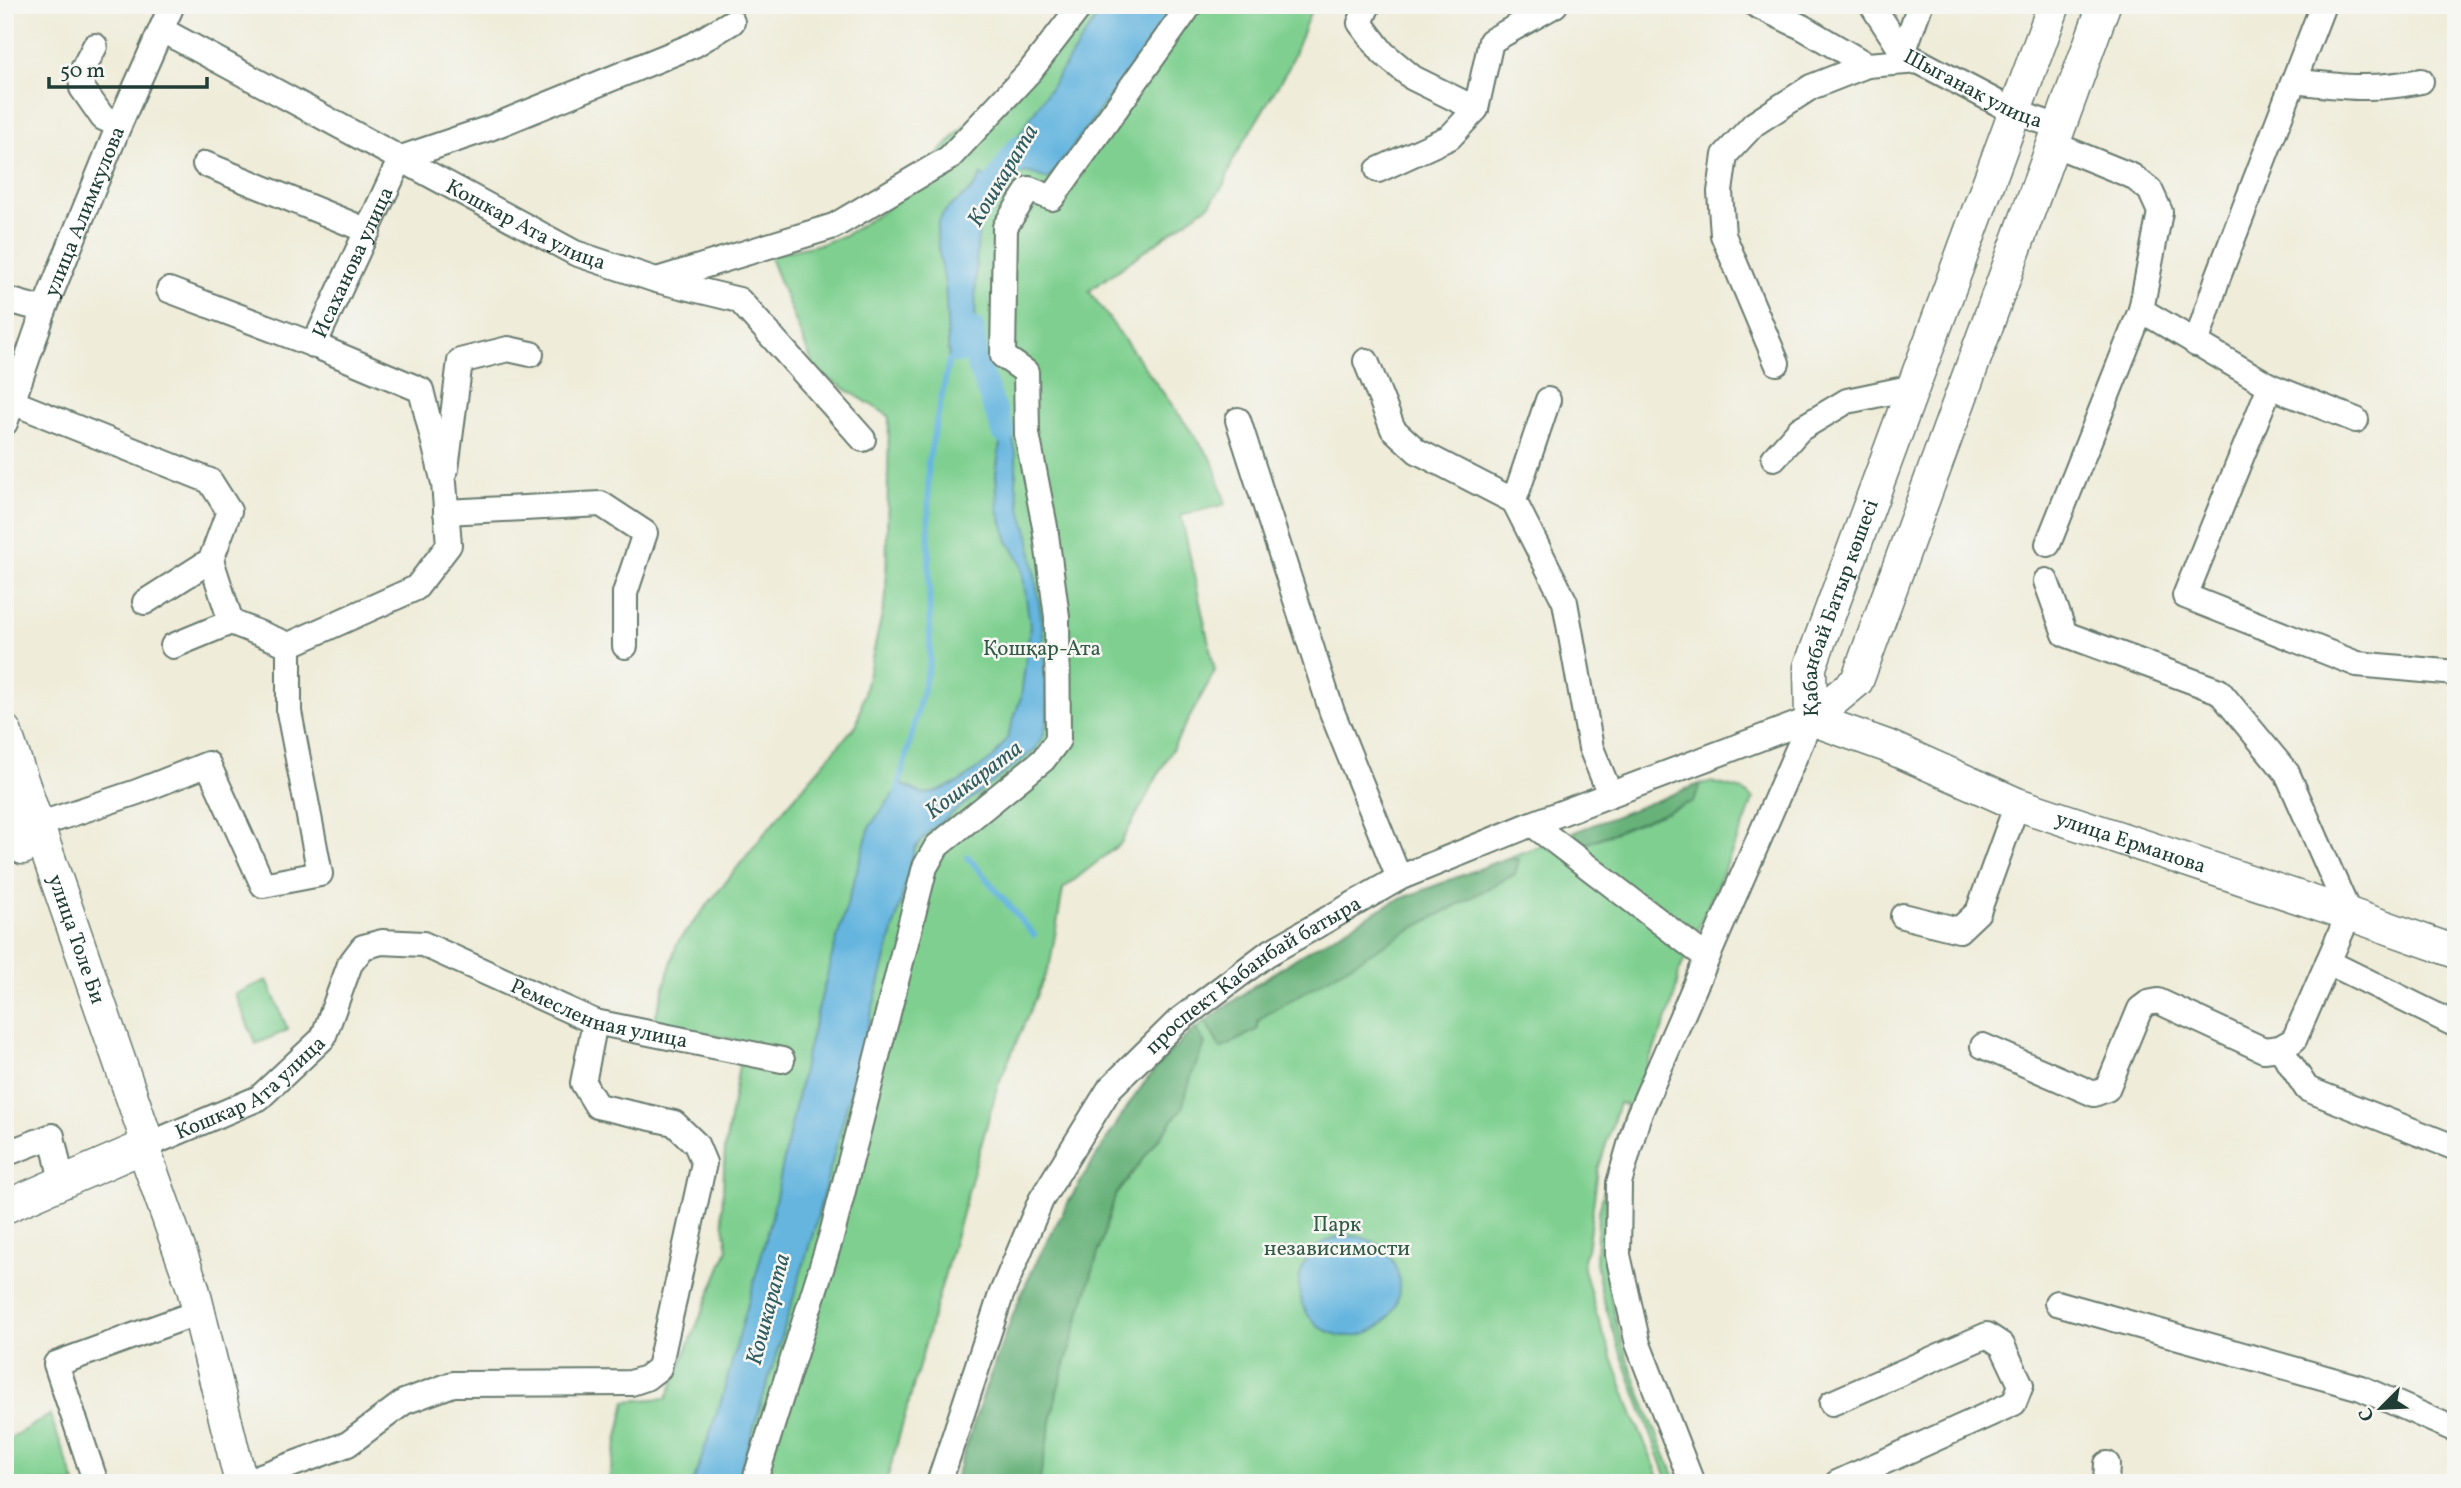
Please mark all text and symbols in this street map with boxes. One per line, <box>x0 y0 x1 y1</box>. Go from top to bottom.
street label: Шыганак улица <box>1898 43 2046 136</box>
scale bar <box>49 46 206 90</box>
text: 50 m <box>60 57 105 86</box>
water label: Кошкарата <box>961 119 1047 233</box>
street label: улица Алимкулова <box>38 122 133 302</box>
street label: Кошкар Ата улица <box>440 173 609 278</box>
street label: Исаханова улица <box>306 182 402 343</box>
street label: Қабанбай Батыр көшесі <box>1797 496 1887 717</box>
park label: Қошқар-Ата <box>983 635 1101 664</box>
water label: Кошкарата <box>919 733 1030 828</box>
street label: улица Ерманова <box>2051 805 2210 882</box>
street label: улица Толе Би <box>40 871 112 1008</box>
street label: проспект Кабанбай батыра <box>1139 890 1367 1062</box>
street label: Ремесленная улица <box>505 972 690 1057</box>
street label: Кошкар Ата улица <box>171 1030 333 1148</box>
park label: Парк независимости <box>1264 1211 1410 1264</box>
water label: Кошкарата <box>739 1250 799 1369</box>
north arrow <box>2346 1372 2416 1442</box>
text: С <box>2353 1403 2382 1425</box>

